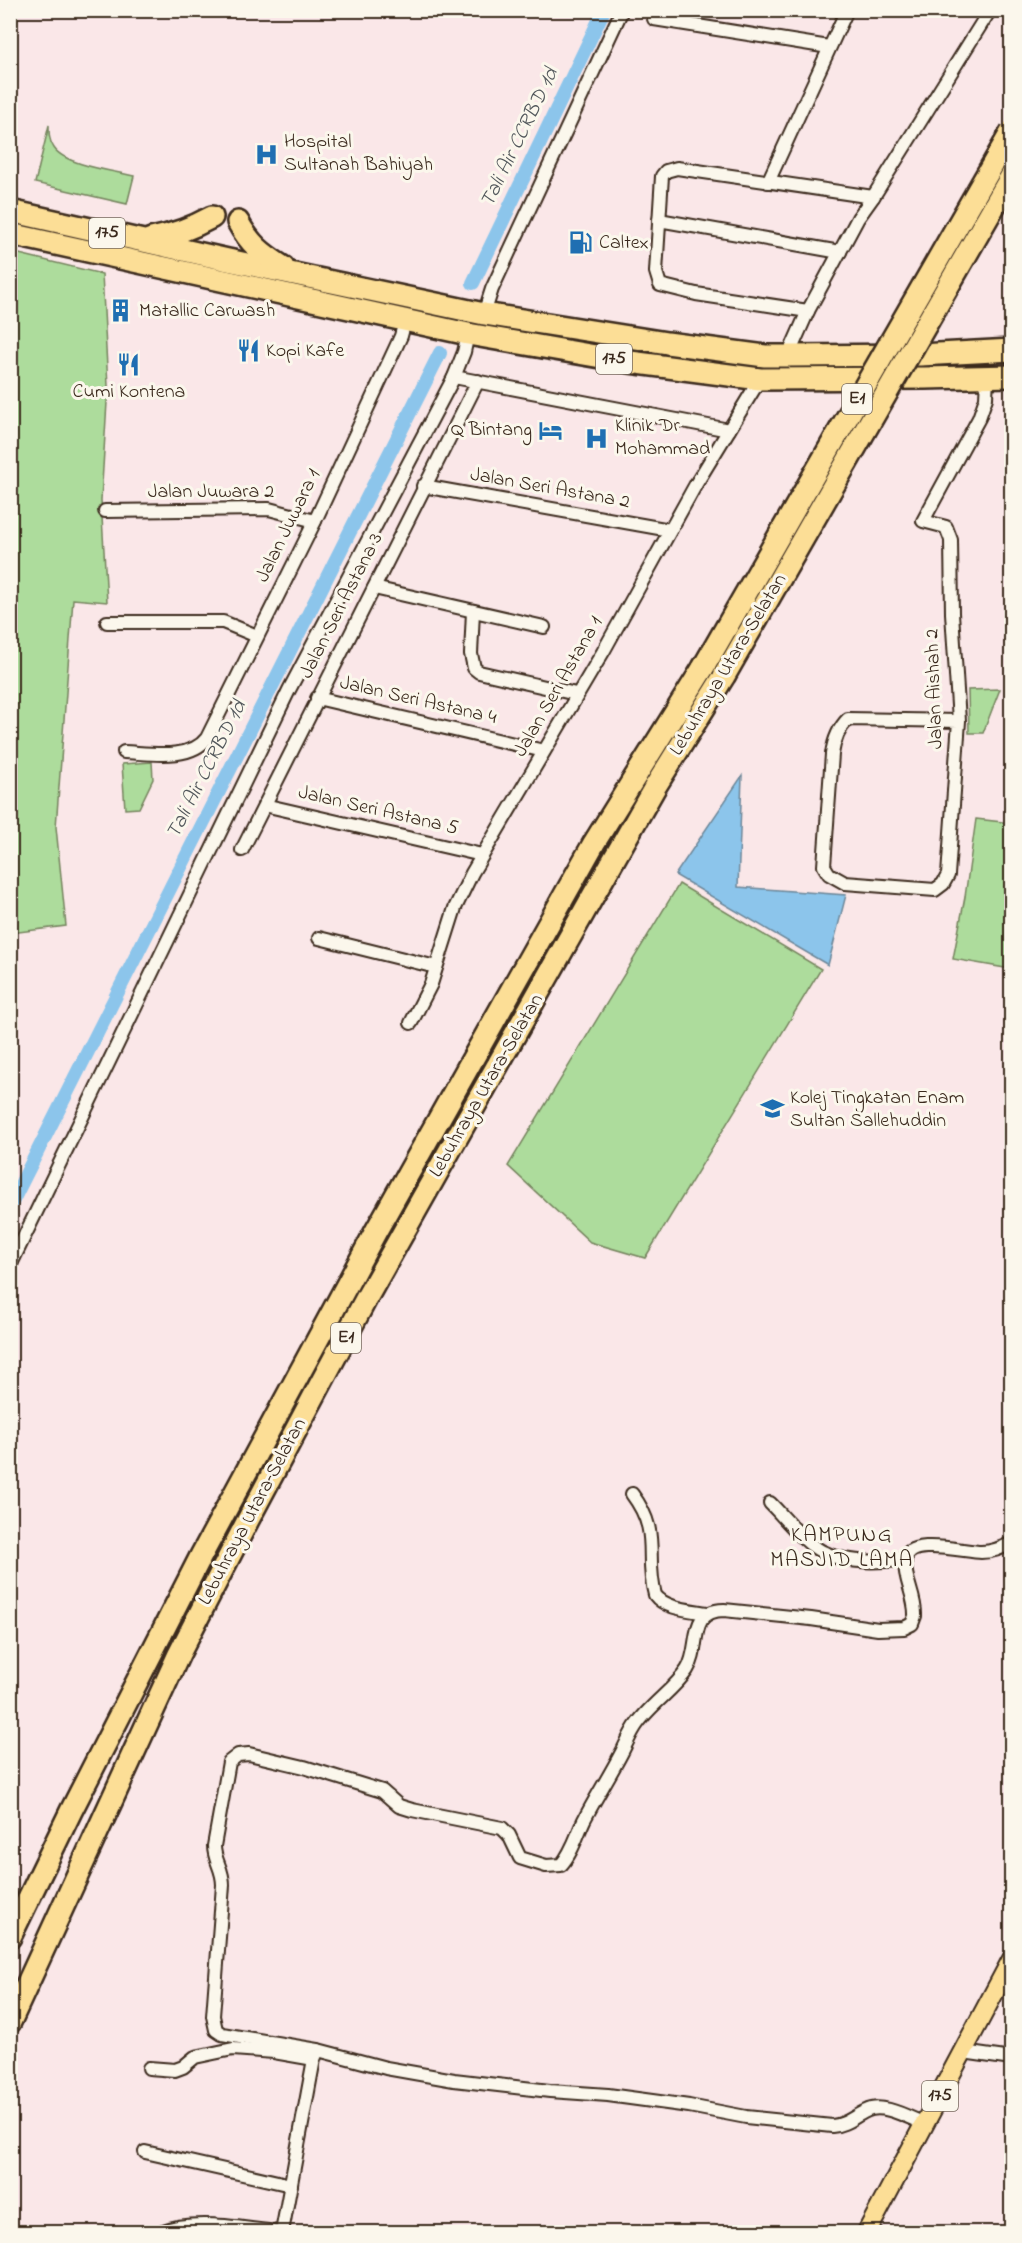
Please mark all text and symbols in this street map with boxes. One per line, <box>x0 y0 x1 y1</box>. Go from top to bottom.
water label: Tali Air CCRBD 1d <box>473 62 567 213</box>
place label: Hospital Sultanah Bahiyah <box>284 128 433 180</box>
hospital icon: Hospital Sultanah Bahiyah <box>253 141 279 167</box>
road number: 175 <box>89 218 125 248</box>
place label: Caltex <box>599 229 649 258</box>
fuel station icon: Caltex <box>568 230 594 256</box>
place label: Matallic Carwash <box>139 297 275 326</box>
building icon: Matallic Carwash <box>108 298 134 324</box>
place label: Kopi Kafe <box>266 337 344 366</box>
restaurant icon: Kopi Kafe <box>235 338 261 364</box>
road number: 175 <box>596 344 632 374</box>
restaurant icon: Cumi Kontena <box>116 352 142 378</box>
place label: Cumi Kontena <box>73 378 185 407</box>
road number: E1 <box>842 384 872 414</box>
place label: Klinik Dr Mohammad <box>615 412 710 464</box>
place label: Q Bintang <box>451 416 532 446</box>
hotel icon: Q Bintang <box>537 417 563 443</box>
hospital icon: Klinik Dr Mohammad <box>584 425 610 451</box>
street label: Jalan Seri Astana 2 <box>468 461 632 517</box>
street label: Jalan Juwara 1 <box>249 464 329 588</box>
street label: Jalan Juwara 2 <box>148 478 274 507</box>
street label: Jalan Seri Astana 3 <box>293 528 391 684</box>
street label: Lebuhraya Utara–Selatan <box>663 568 795 762</box>
street label: Jalan Seri Astana 1 <box>507 611 611 763</box>
street label: Jalan Aishah 2 <box>918 628 952 750</box>
street label: Jalan Seri Astana 4 <box>337 669 499 733</box>
water label: Tali Air CCRBD 1d <box>159 695 255 844</box>
street label: Jalan Seri Astana 5 <box>295 779 461 843</box>
street label: Lebuhraya Utara–Selatan <box>422 989 552 1183</box>
place label: Kolej Tingkatan Enam Sultan Sallehuddin <box>790 1084 964 1136</box>
school or university icon: Kolej Tingkatan Enam Sultan Sallehuddin <box>759 1096 785 1122</box>
road number: E1 <box>331 1323 361 1353</box>
street label: Lebuhraya Utara–Selatan <box>191 1413 315 1611</box>
district label: KAMPUNG MASJID LAMA <box>770 1520 914 1577</box>
road number: 175 <box>922 2081 958 2111</box>

